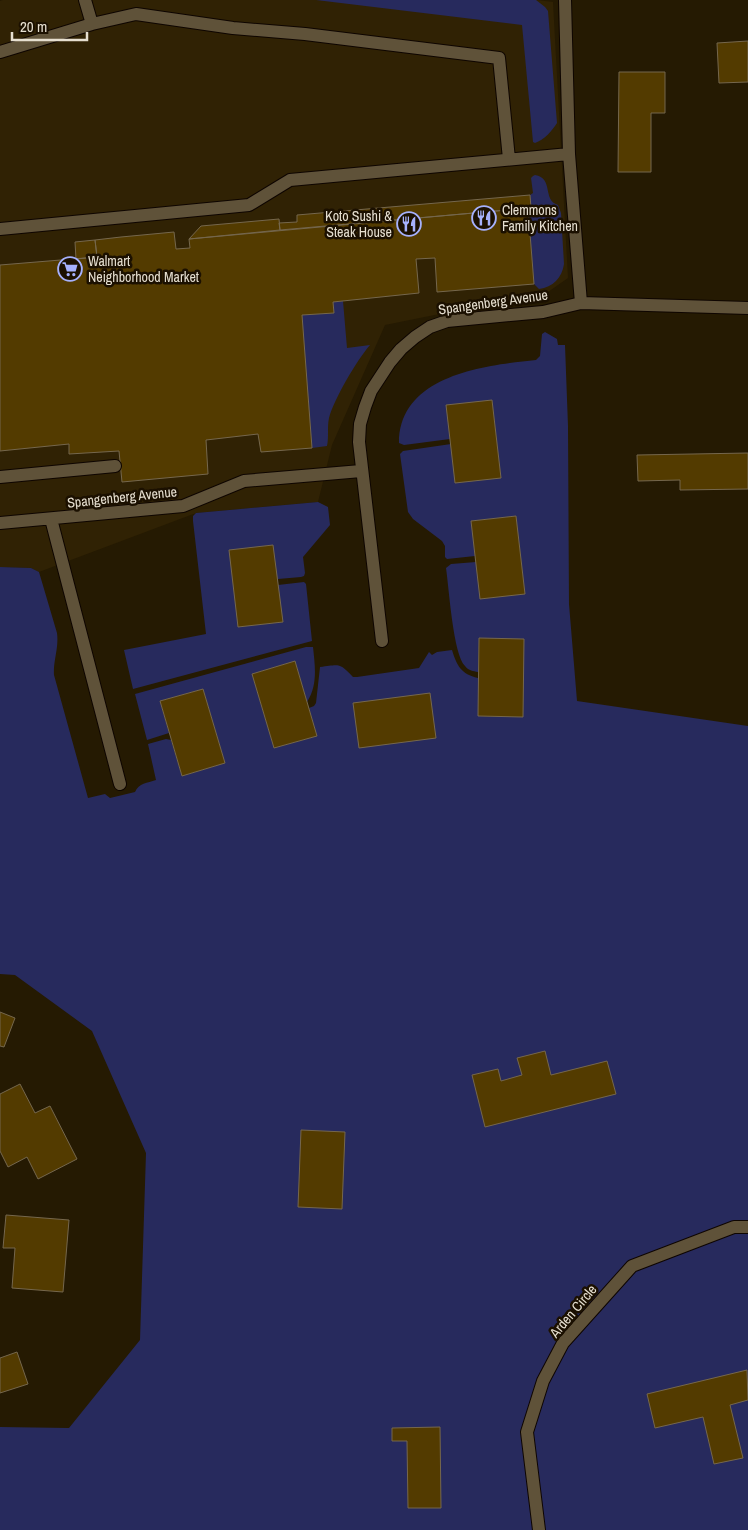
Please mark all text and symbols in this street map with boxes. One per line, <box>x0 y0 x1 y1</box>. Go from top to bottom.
scale bar <box>12 10 88 42</box>
text: 20 m <box>20 16 47 37</box>
place label: Clemmons Family Kitchen <box>502 201 578 235</box>
restaurant icon: Clemmons Family Kitchen <box>471 205 497 231</box>
place label: Koto Sushi & Steak House <box>325 207 392 241</box>
restaurant icon: Koto Sushi & Steak House <box>396 211 422 237</box>
place label: Walmart Neighborhood Market <box>88 252 199 286</box>
supermarket icon: Walmart Neighborhood Market <box>57 256 83 282</box>
street label: Spangenberg Avenue <box>437 285 549 319</box>
street label: Spangenberg Avenue <box>66 482 178 512</box>
street label: Arden Circle <box>545 1281 600 1342</box>

